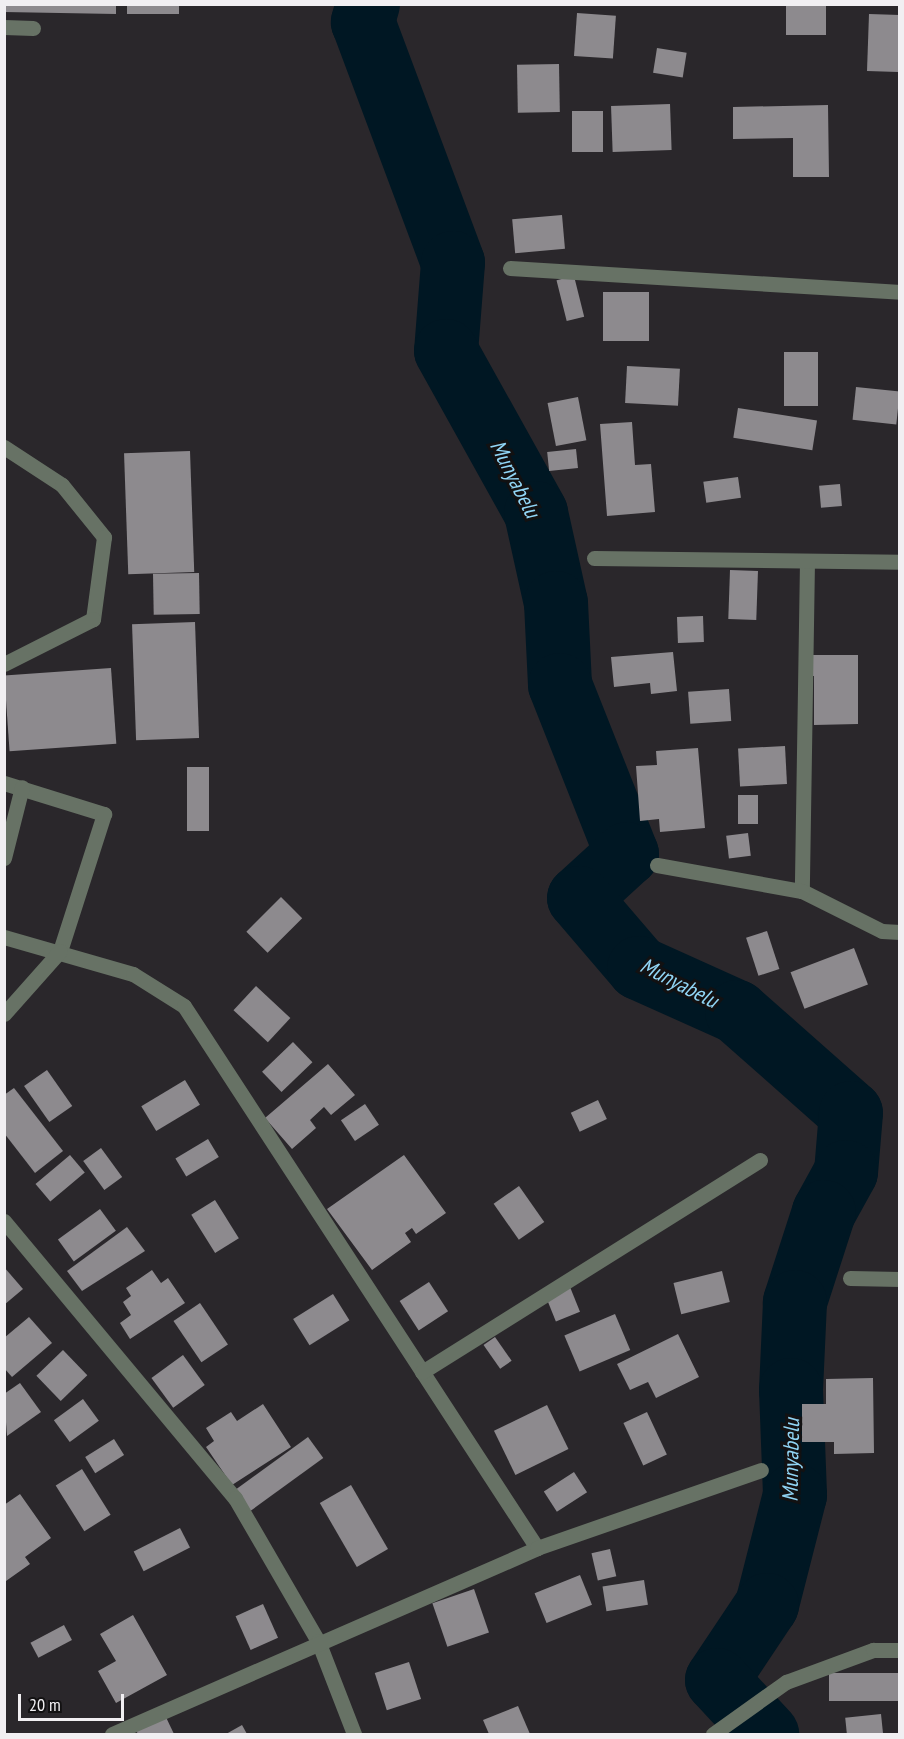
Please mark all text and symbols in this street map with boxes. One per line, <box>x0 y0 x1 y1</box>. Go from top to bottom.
water label: Munyabelu <box>484 436 546 522</box>
water label: Munyabelu <box>636 952 722 1014</box>
water label: Munyabelu <box>777 1418 805 1502</box>
scale bar <box>21 1682 128 1720</box>
text: 20 m <box>29 1693 61 1716</box>

